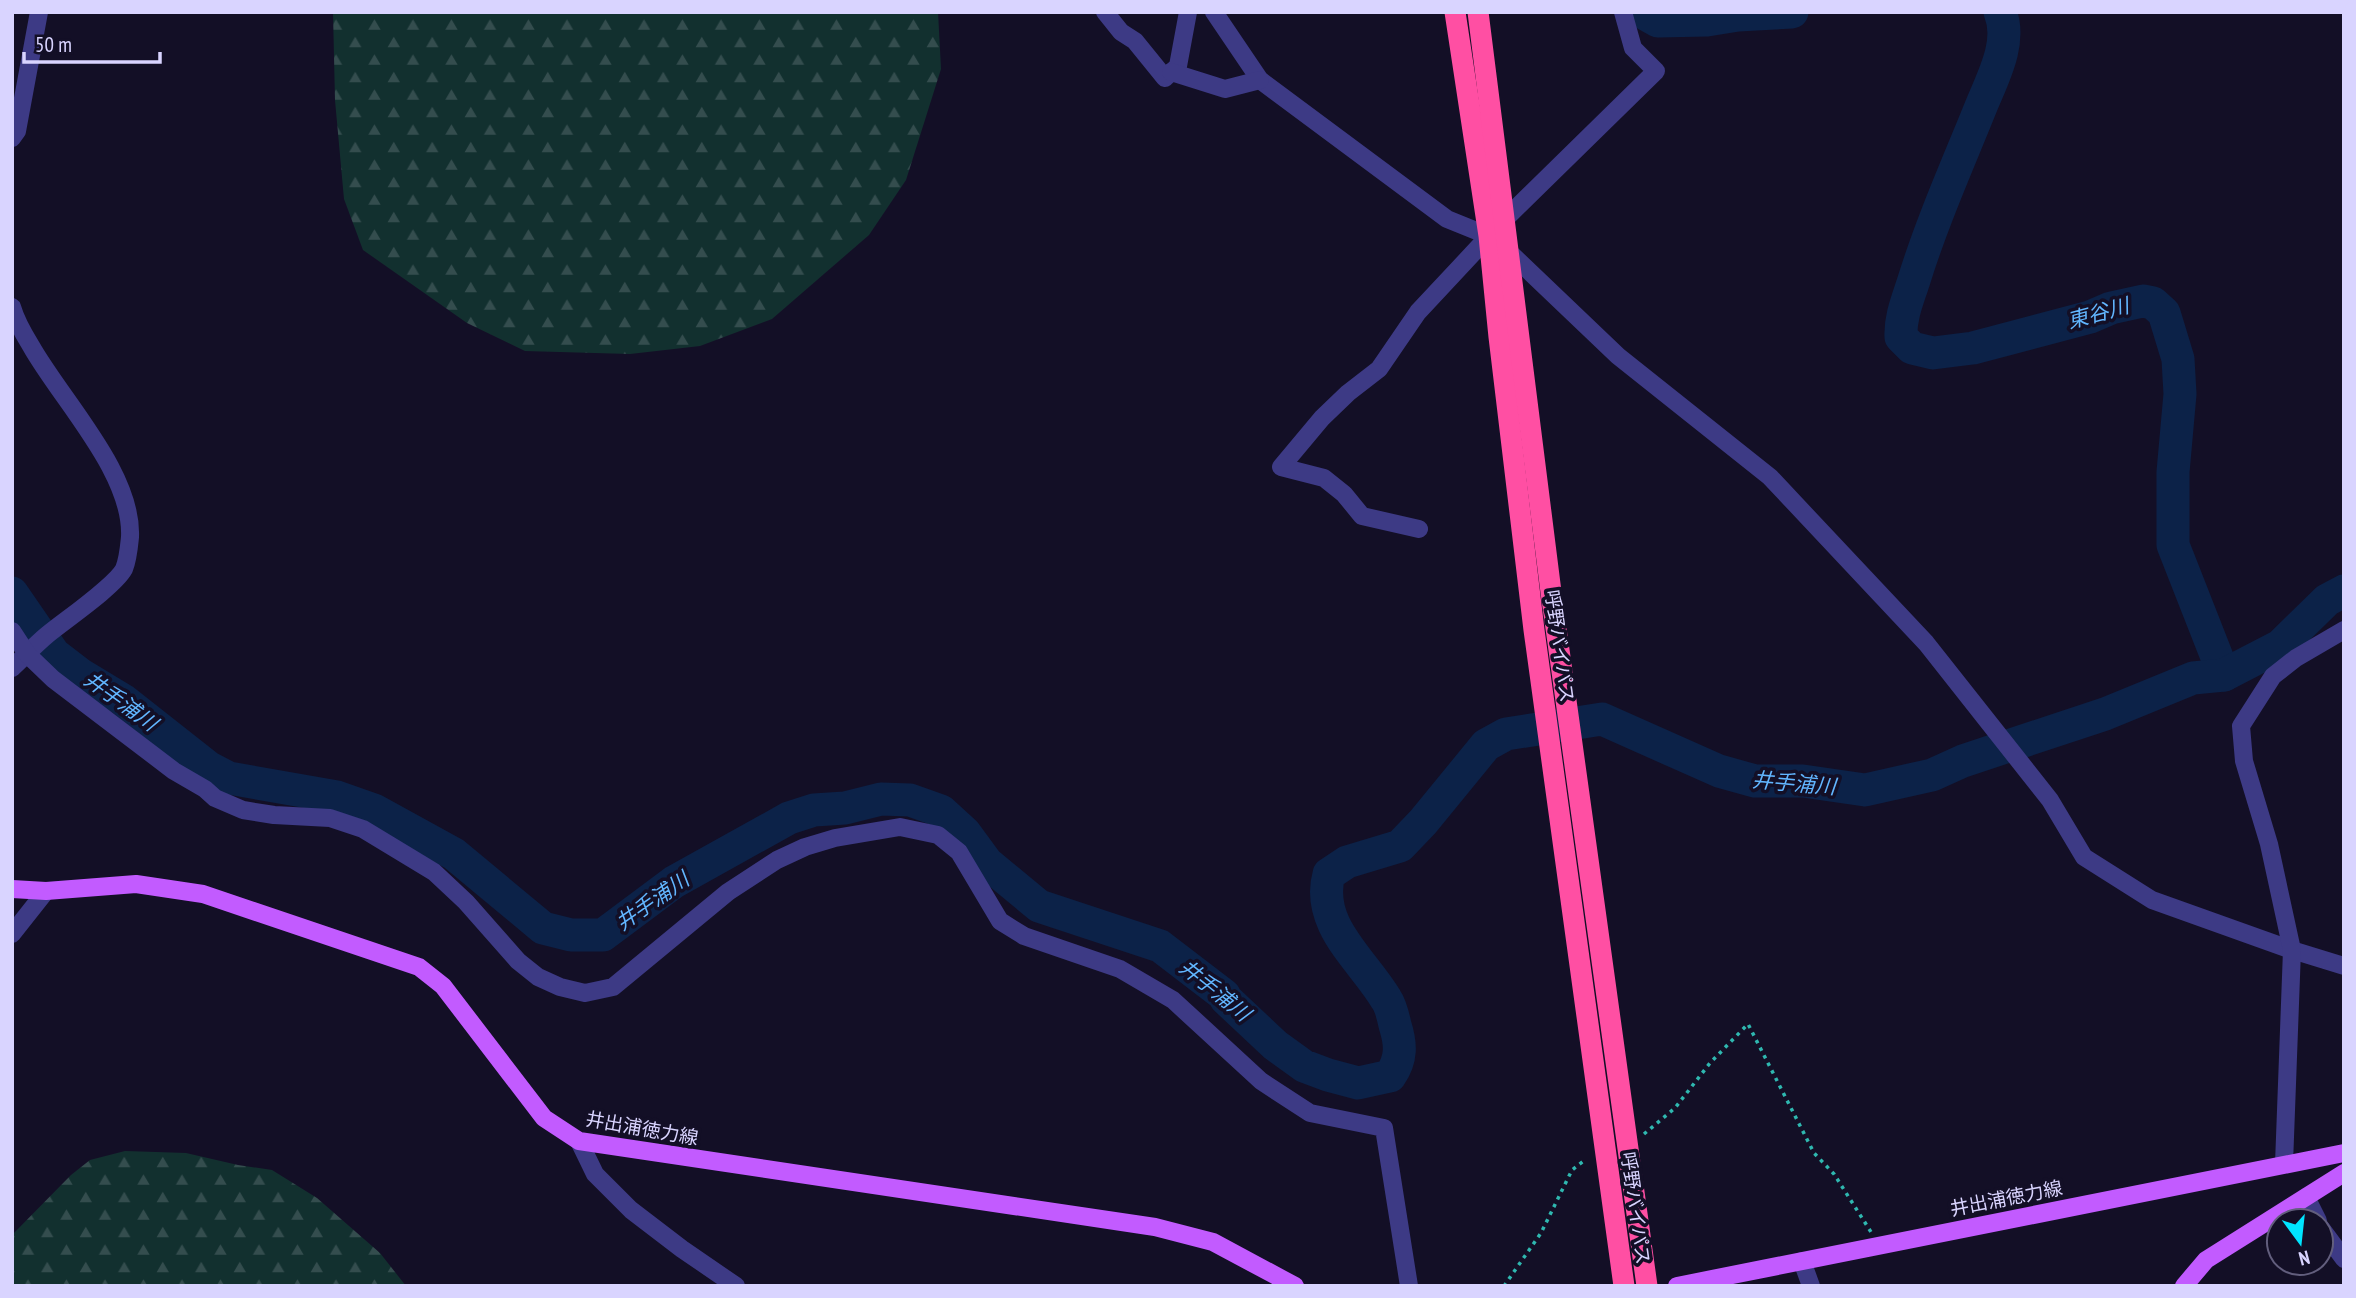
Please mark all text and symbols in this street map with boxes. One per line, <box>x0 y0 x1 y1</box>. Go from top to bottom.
scale bar <box>24 21 161 65</box>
text: 50 m <box>35 31 72 58</box>
water label: 東谷川 <box>2064 291 2134 334</box>
street label: 呼野バイパス <box>1540 588 1580 704</box>
water label: 井手浦川 <box>79 665 165 738</box>
water label: 井手浦川 <box>1751 766 1839 800</box>
water label: 井手浦川 <box>610 865 696 936</box>
water label: 井手浦川 <box>1174 953 1258 1028</box>
street label: 井出浦徳力線 <box>584 1106 700 1150</box>
street label: 呼野バイパス <box>1616 1150 1656 1266</box>
street label: 井出浦徳力線 <box>1948 1175 2064 1221</box>
north arrow <box>2265 1207 2335 1277</box>
text: N <box>2296 1246 2312 1271</box>

